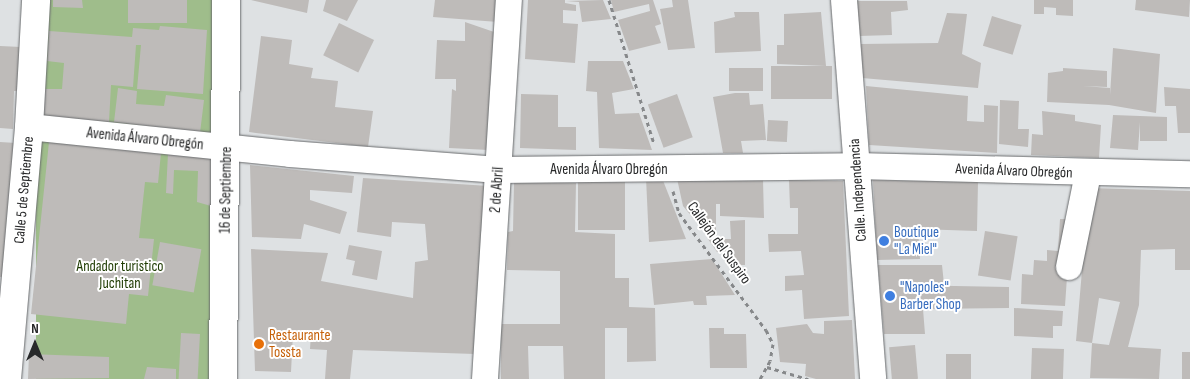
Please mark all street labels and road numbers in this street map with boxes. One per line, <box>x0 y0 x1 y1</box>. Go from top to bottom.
street label: Avenida Álvaro Obregón <box>86 124 204 154</box>
street label: Calle 5 de Septiembre <box>10 135 38 245</box>
street label: Calle. Independencia <box>845 138 871 242</box>
street label: 16 de Septiembre <box>216 146 236 234</box>
street label: Avenida Álvaro Obregón <box>955 160 1073 182</box>
street label: Avenida Álvaro Obregón <box>550 161 668 179</box>
street label: 2 de Abril <box>486 166 508 214</box>
street label: Callejón del Suspiro <box>683 198 755 288</box>

